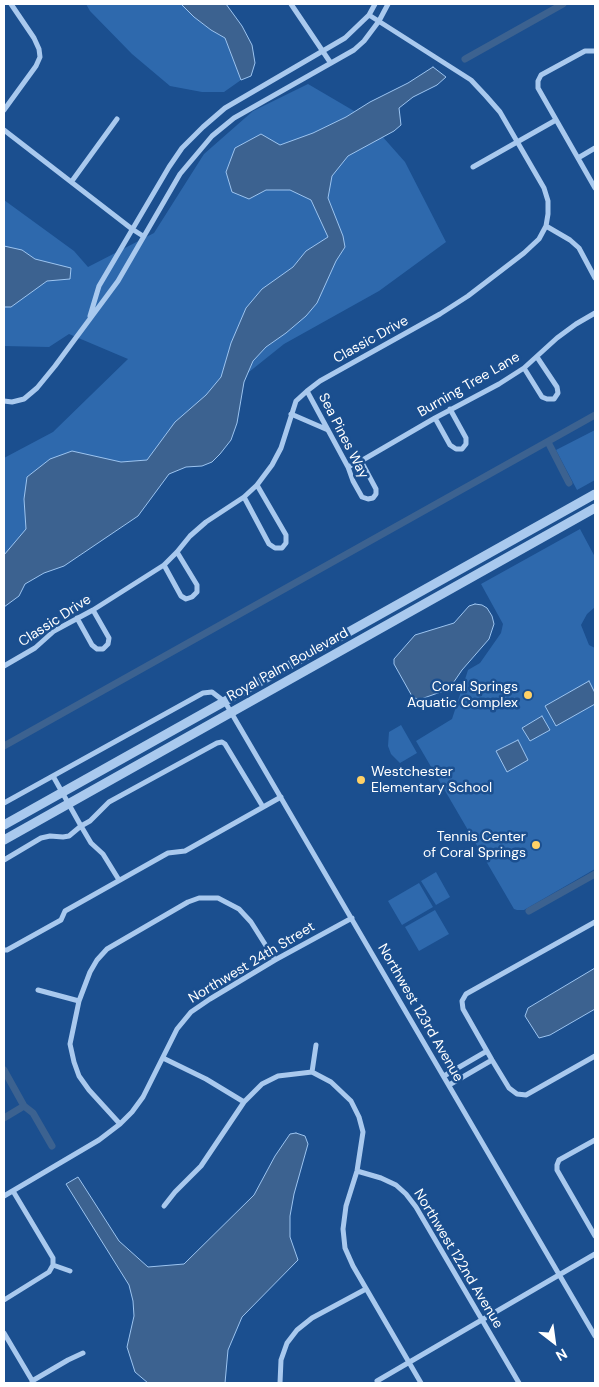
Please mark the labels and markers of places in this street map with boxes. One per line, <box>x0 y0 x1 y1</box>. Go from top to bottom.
place label: Coral Springs Aquatic Complex <box>407 679 518 712</box>
marker: Coral Springs Aquatic Complex <box>522 689 534 701</box>
place label: Westchester Elementary School <box>371 764 492 796</box>
marker: Westchester Elementary School <box>355 774 367 786</box>
place label: Tennis Center of Coral Springs <box>423 829 526 862</box>
marker: Tennis Center of Coral Springs <box>530 839 542 851</box>

